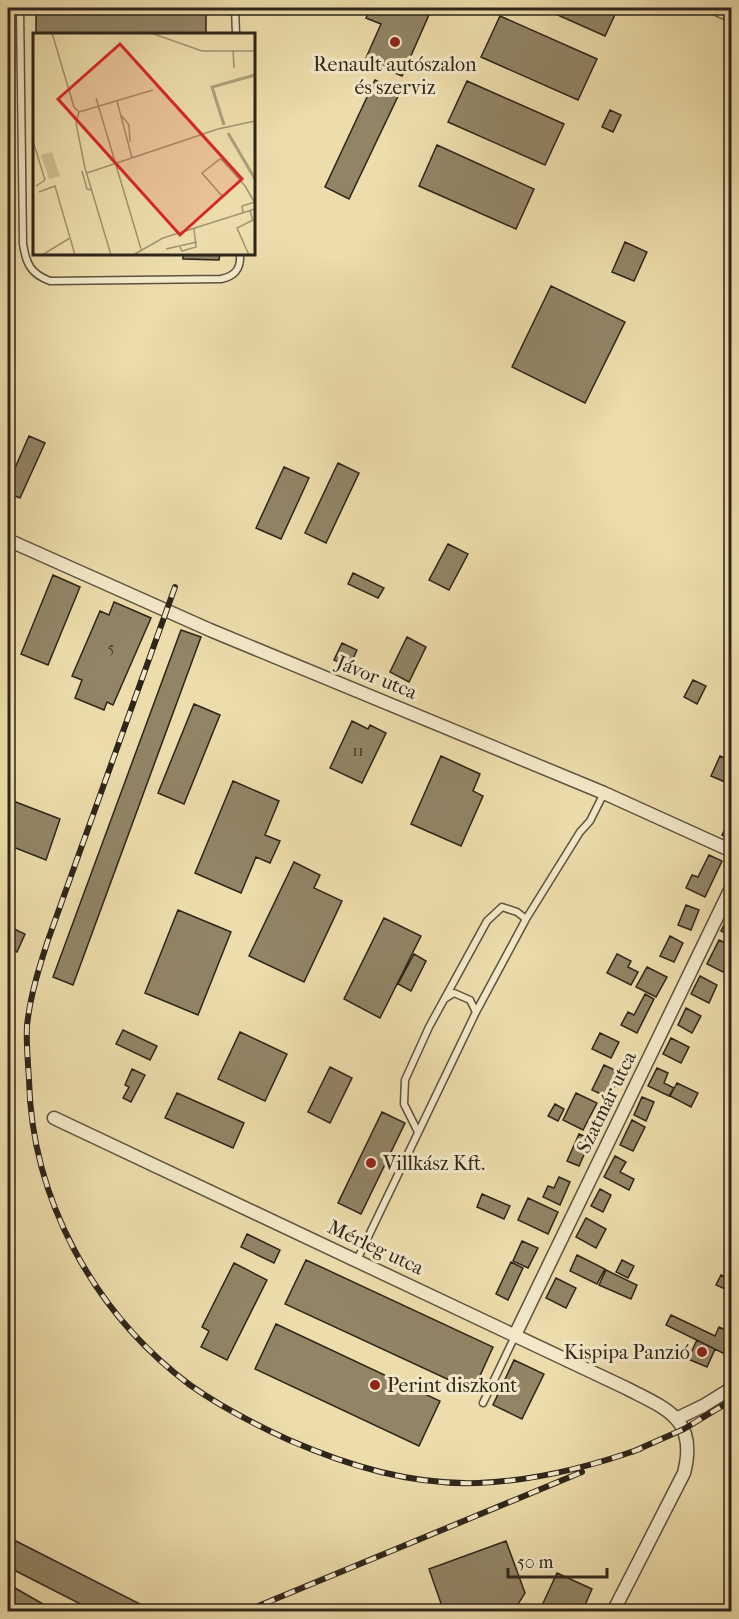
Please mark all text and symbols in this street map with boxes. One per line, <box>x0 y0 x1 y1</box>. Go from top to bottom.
inset map <box>33 33 255 255</box>
marker: Renault autószalon és szerviz <box>388 35 402 49</box>
place label: Renault autószalon és szerviz <box>313 53 477 99</box>
house number: 5 <box>108 638 115 657</box>
street label: Jávor utca <box>331 650 421 704</box>
house number: 11 <box>352 741 364 760</box>
street label: Szatmár utca <box>572 1047 641 1157</box>
place label: Villkász Kft. <box>382 1152 485 1175</box>
marker: Villkász Kft. <box>364 1156 378 1170</box>
street label: Mérleg utca <box>324 1215 428 1280</box>
place label: Kispipa Panzió <box>564 1341 690 1364</box>
marker: Kispipa Panzió <box>695 1345 709 1359</box>
place label: Perint diszkont <box>387 1374 517 1397</box>
marker: Perint diszkont <box>368 1378 382 1392</box>
scale bar <box>508 1541 607 1579</box>
text: 50 m <box>517 1552 554 1573</box>

